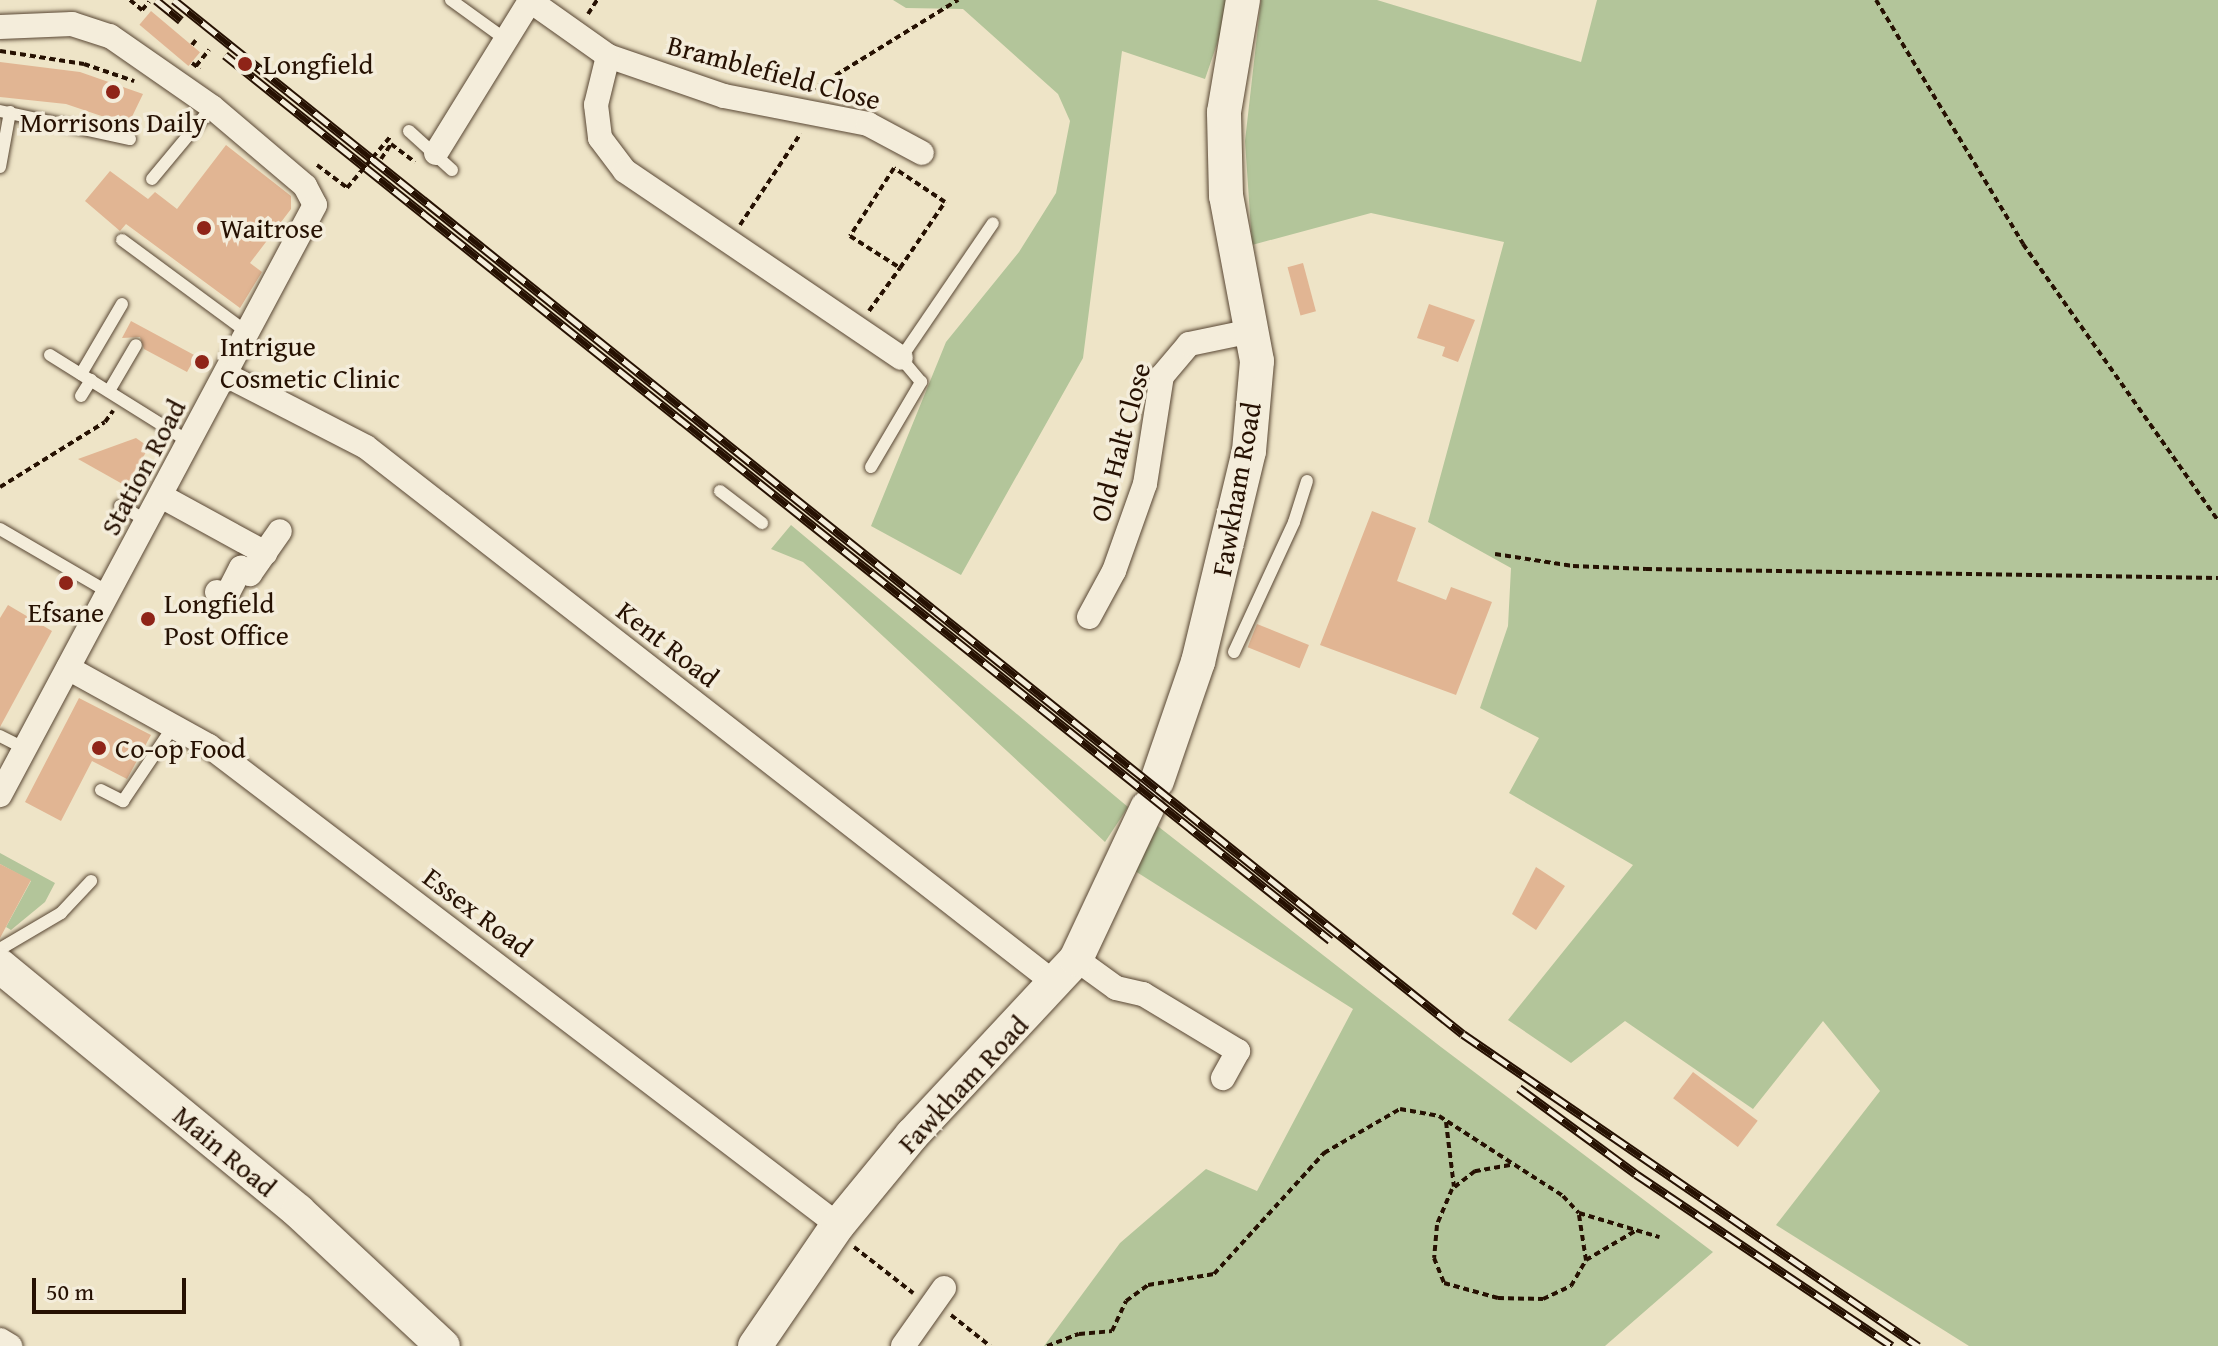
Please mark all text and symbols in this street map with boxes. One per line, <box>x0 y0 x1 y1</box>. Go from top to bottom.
street label: Bramblefield Close <box>664 27 884 117</box>
place label: Longfield <box>263 47 373 81</box>
marker: Longfield <box>234 53 256 75</box>
marker: Morrisons Daily <box>104 83 122 101</box>
place label: Morrisons Daily <box>20 105 206 139</box>
place label: Waitrose <box>220 211 323 245</box>
marker: Waitrose <box>195 219 213 237</box>
place label: Intrigue Cosmetic Clinic <box>220 329 400 395</box>
marker: Intrigue Cosmetic Clinic <box>191 351 213 373</box>
street label: Old Halt Close <box>1083 359 1157 525</box>
street label: Station Road <box>93 393 193 541</box>
street label: Fawkham Road <box>1204 399 1268 579</box>
marker: Efsane <box>57 574 75 592</box>
place label: Longfield Post Office <box>164 586 289 652</box>
street label: Kent Road <box>610 594 726 694</box>
place label: Efsane <box>28 595 104 629</box>
marker: Longfield Post Office <box>139 610 157 628</box>
place label: Co-op Food <box>115 731 246 765</box>
marker: Co-op Food <box>90 739 108 757</box>
street label: Essex Road <box>417 860 539 964</box>
street label: Fawkham Road <box>891 1008 1035 1160</box>
street label: Main Road <box>167 1098 283 1204</box>
scale bar <box>36 1262 190 1312</box>
text: 50 m <box>46 1274 94 1309</box>

